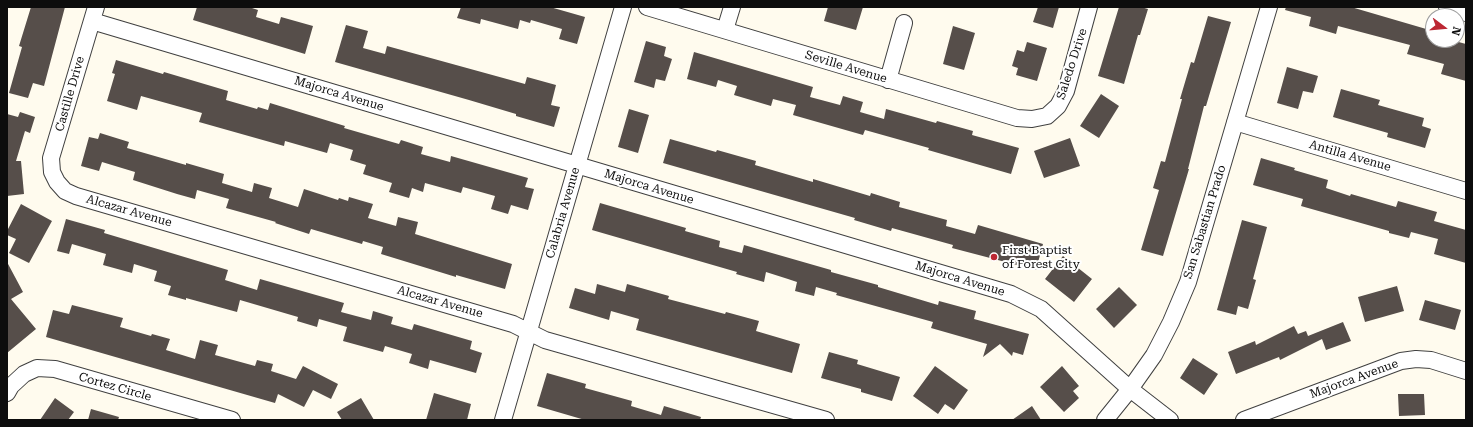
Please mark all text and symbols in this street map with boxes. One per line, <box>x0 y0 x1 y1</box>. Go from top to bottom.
north arrow <box>1425 8 1465 48</box>
text: N <box>1449 25 1463 37</box>
street label: Saledo Drive <box>1054 27 1090 101</box>
street label: Seville Avenue <box>803 48 889 86</box>
street label: Castille Drive <box>52 55 88 133</box>
street label: Majorca Avenue <box>293 74 385 114</box>
street label: Antilla Avenue <box>1307 137 1393 175</box>
street label: San Sabastian Prado <box>1181 163 1229 281</box>
street label: Calabria Avenue <box>543 166 583 260</box>
street label: Majorca Avenue <box>603 167 695 207</box>
street label: Alcazar Avenue <box>84 192 174 230</box>
place label: First Baptist of Forest City <box>1002 243 1080 271</box>
marker: First Baptist of Forest City <box>989 252 999 262</box>
street label: Majorca Avenue <box>914 259 1006 299</box>
street label: Alcazar Avenue <box>395 283 485 321</box>
street label: Majorca Avenue <box>1308 356 1400 402</box>
street label: Cortez Circle <box>77 370 153 404</box>

